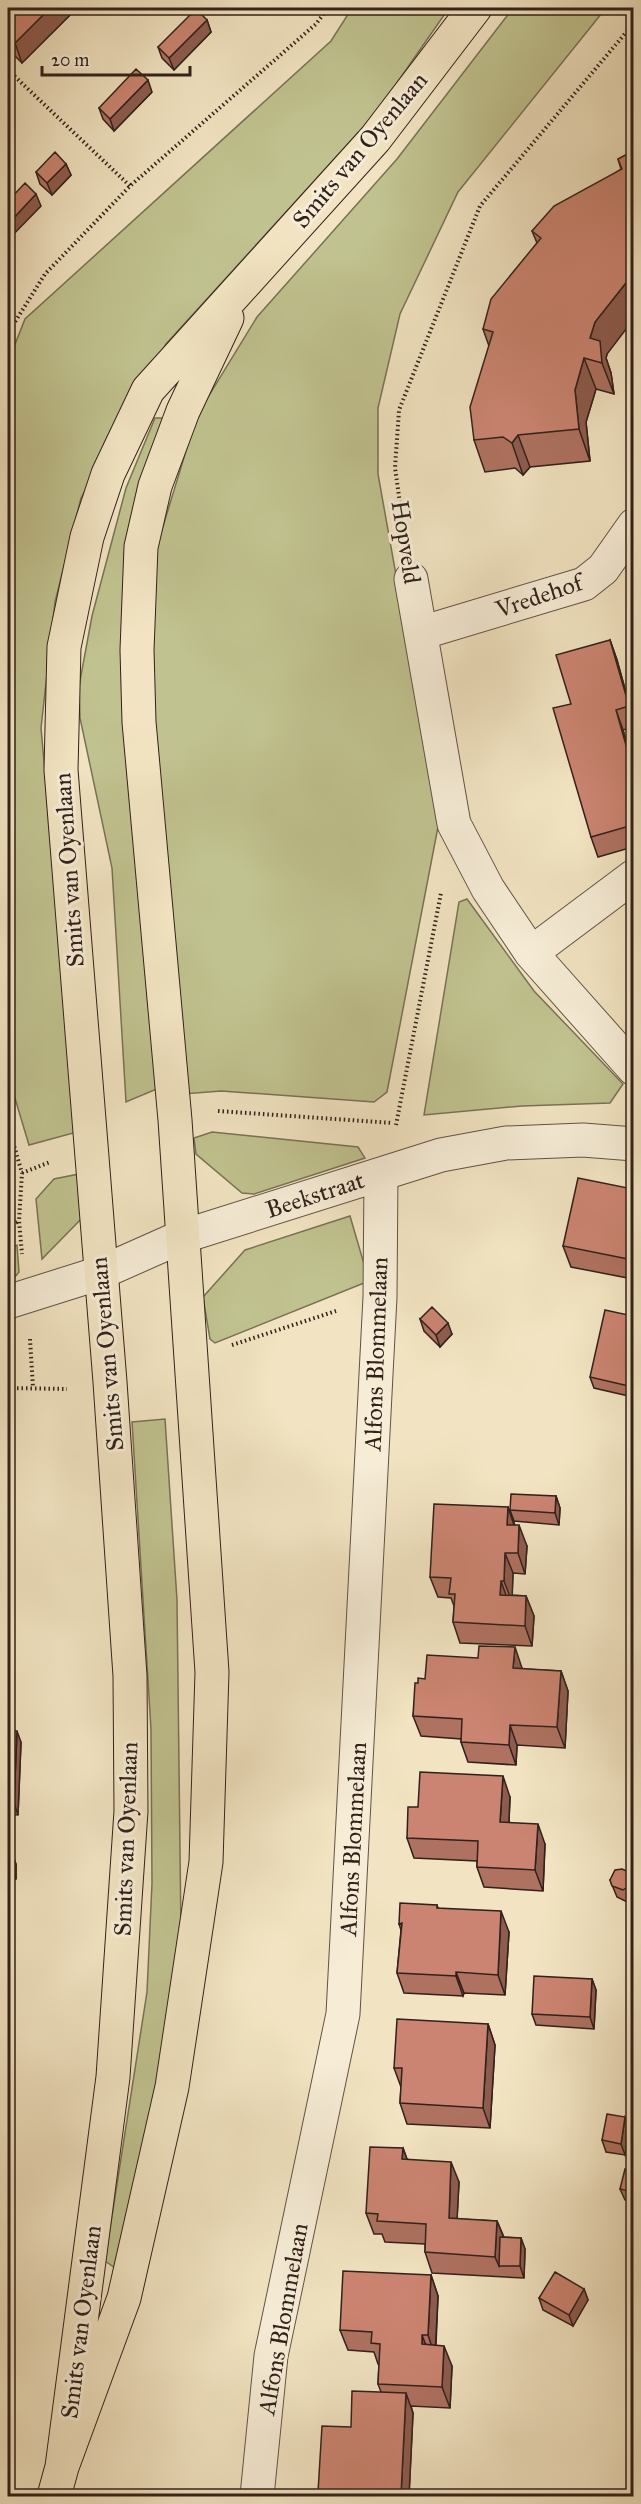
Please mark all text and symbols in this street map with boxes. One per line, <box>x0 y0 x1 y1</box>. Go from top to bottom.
scale bar <box>42 39 190 77</box>
text: 20 m <box>51 49 89 71</box>
street label: Smits van Oyenlaan <box>286 66 434 234</box>
street label: Hopveld <box>385 498 427 586</box>
street label: Vredehof <box>491 566 590 625</box>
street label: Smits van Oyenlaan <box>47 772 91 968</box>
street label: Beekstraat <box>262 1165 369 1225</box>
street label: Smits van Oyenlaan <box>84 1256 130 1452</box>
street label: Alfons Blommelaan <box>358 1256 394 1453</box>
street label: Smits van Oyenlaan <box>108 1741 144 1937</box>
street label: Alfons Blommelaan <box>333 1741 373 1938</box>
street label: Alfons Blommelaan <box>251 2221 315 2418</box>
street label: Smits van Oyenlaan <box>54 2224 108 2420</box>

